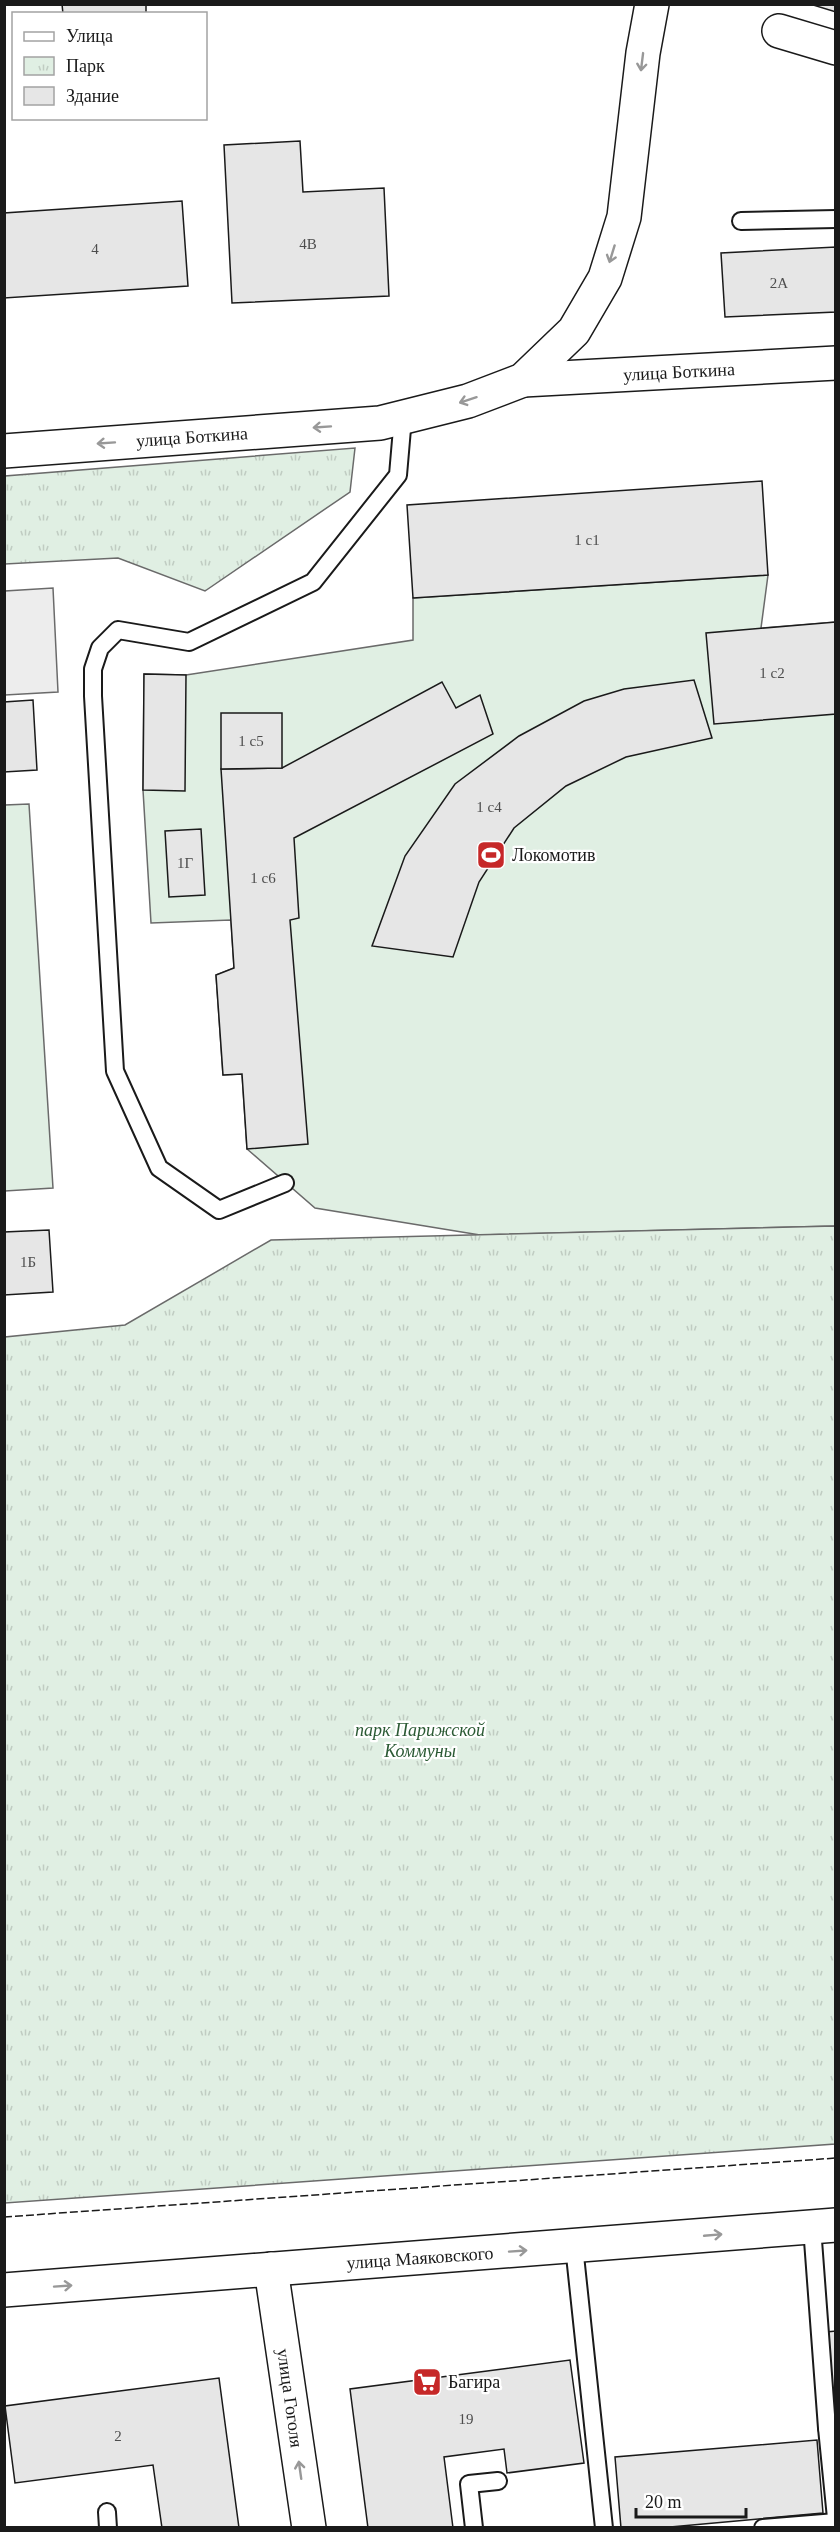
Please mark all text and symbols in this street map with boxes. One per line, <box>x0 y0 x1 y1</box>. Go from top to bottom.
legend <box>12 12 207 120</box>
text: Улица <box>66 26 113 46</box>
one-way arrow <box>636 52 647 72</box>
text: Парк <box>66 56 105 76</box>
text: Здание <box>66 86 119 106</box>
house number: 4В <box>299 236 317 252</box>
house number: 4 <box>91 241 99 257</box>
one-way arrow <box>606 244 617 263</box>
house number: 2А <box>770 275 788 291</box>
street label: улица Боткина <box>623 359 735 385</box>
one-way arrow <box>459 396 478 407</box>
one-way arrow <box>312 422 332 433</box>
street label: улица Боткина <box>135 423 249 451</box>
one-way arrow <box>97 438 117 449</box>
house number: 1 с1 <box>574 532 600 548</box>
house number: 1 с2 <box>759 665 785 681</box>
house number: 1 с5 <box>238 733 264 749</box>
house number: 1 с4 <box>476 799 502 815</box>
sports icon: Локомотив <box>475 839 507 871</box>
place label: Локомотив <box>512 845 595 865</box>
house number: 1Г <box>177 855 193 871</box>
house number: 1 с6 <box>250 870 276 886</box>
house number: 1Б <box>20 1254 36 1270</box>
park label: парк Парижской Коммуны <box>355 1720 485 1761</box>
one-way arrow <box>702 2229 722 2240</box>
street label: улица Маяковского <box>346 2243 494 2273</box>
one-way arrow <box>508 2245 528 2256</box>
one-way arrow <box>52 2280 72 2291</box>
street label: улица Гоголя <box>273 2347 307 2449</box>
supermarket icon: Багира <box>411 2366 443 2398</box>
place label: Багира <box>448 2372 500 2392</box>
house number: 19 <box>459 2411 474 2427</box>
house number: 2 <box>114 2428 122 2444</box>
one-way arrow <box>295 2460 306 2480</box>
scale bar <box>636 2481 746 2519</box>
text: 20 m <box>645 2492 682 2512</box>

